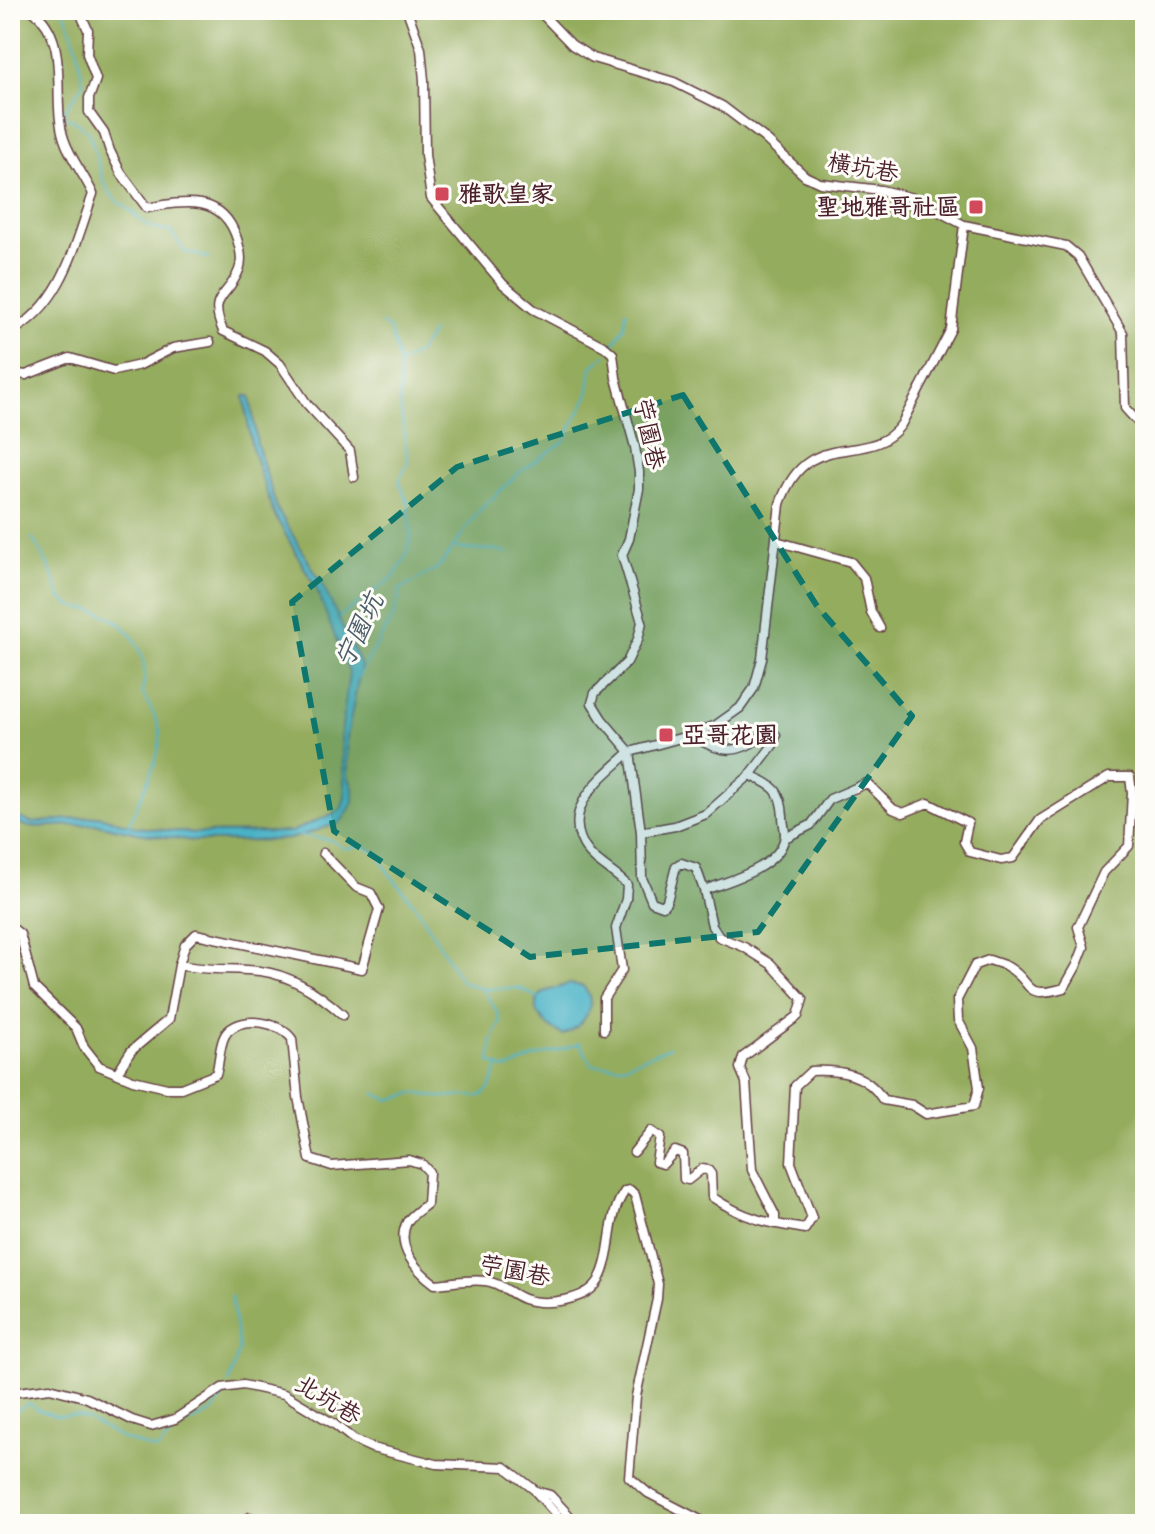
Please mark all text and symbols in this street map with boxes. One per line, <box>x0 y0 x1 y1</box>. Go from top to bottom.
street label: 橫坑巷 <box>825 147 901 189</box>
place label: 雅歌皇家 <box>458 180 554 209</box>
marker: 雅歌皇家 <box>433 185 451 203</box>
place label: 聖地雅哥社區 <box>816 193 960 222</box>
marker: 聖地雅哥社區 <box>967 198 985 216</box>
street label: 苧園巷 <box>627 396 671 472</box>
water label: 宁園坑 <box>329 586 392 673</box>
place label: 亞哥花園 <box>682 721 778 750</box>
marker: 亞哥花園 <box>657 726 675 744</box>
street label: 苧園巷 <box>477 1250 553 1292</box>
street label: 北坑巷 <box>290 1369 366 1431</box>

